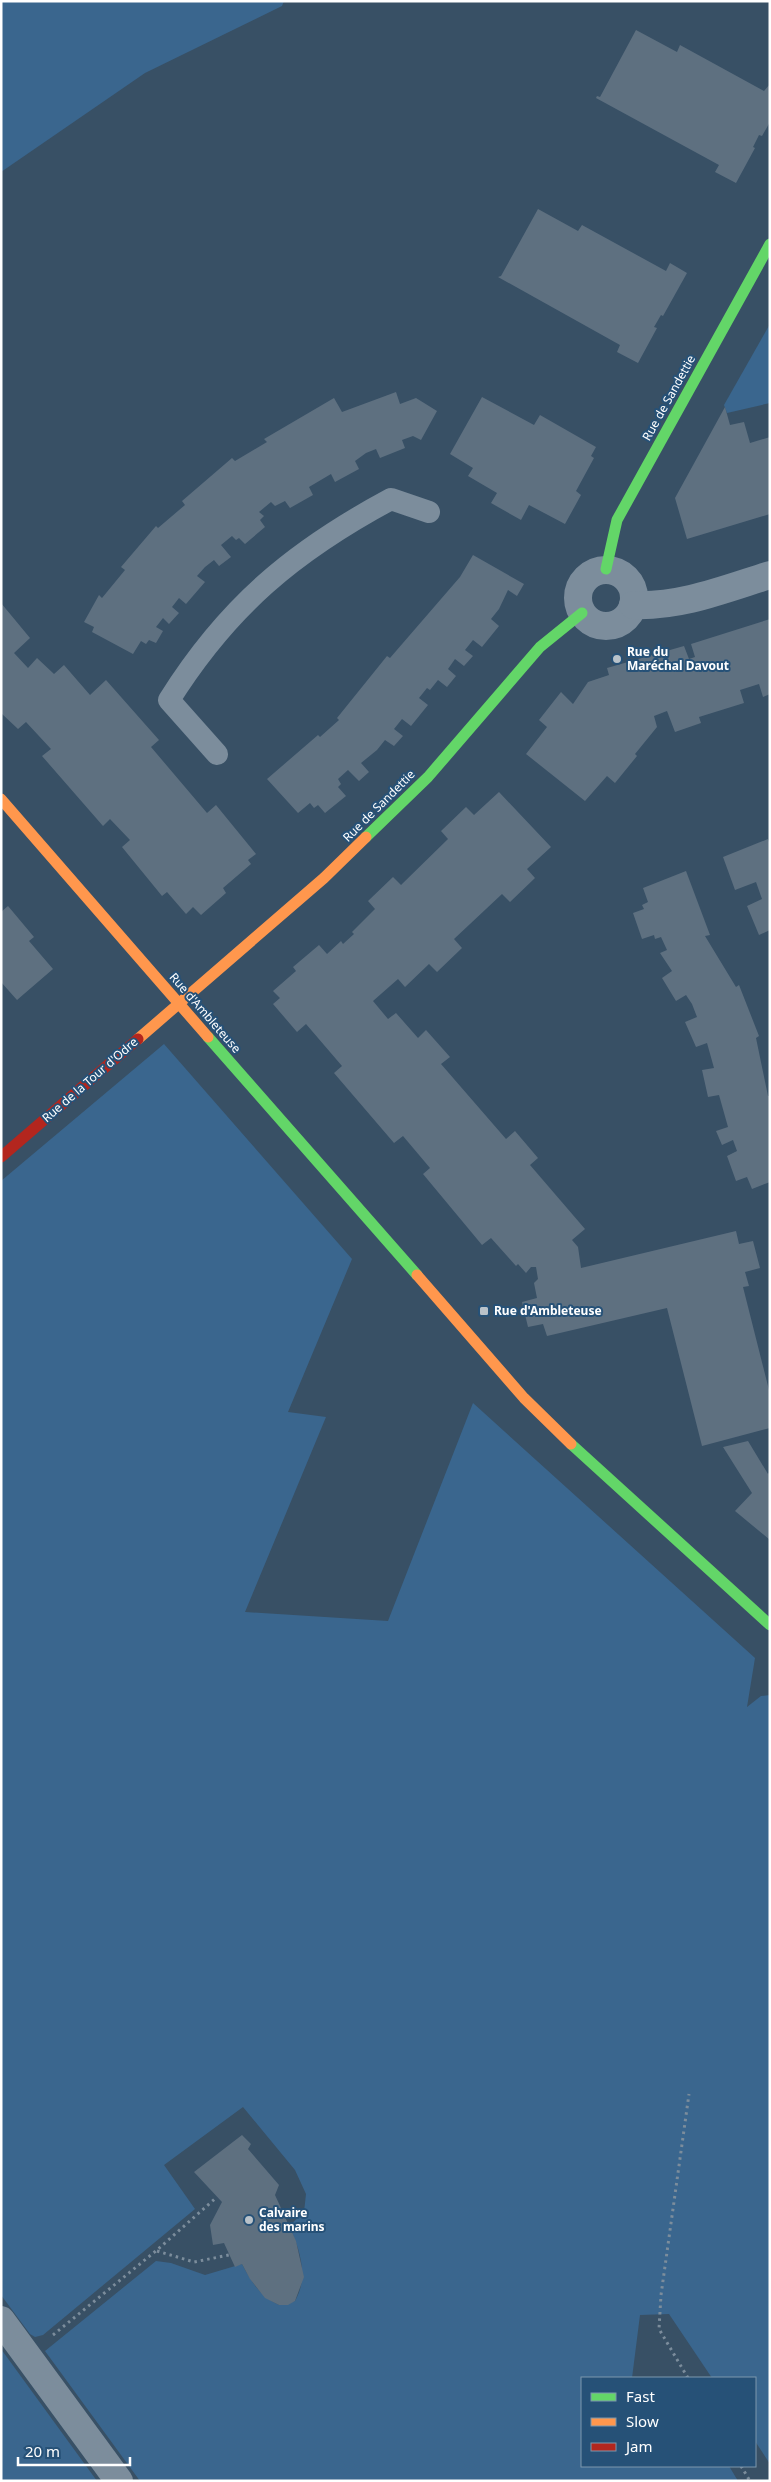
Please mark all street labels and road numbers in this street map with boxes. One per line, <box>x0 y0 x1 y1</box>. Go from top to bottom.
street label: Rue de Sandettie <box>638 352 699 444</box>
street label: Rue de Sandettie <box>339 766 419 845</box>
street label: Rue d'Ambleteuse <box>166 969 245 1057</box>
street label: Rue de la Tour d'Odre <box>38 1033 141 1126</box>

